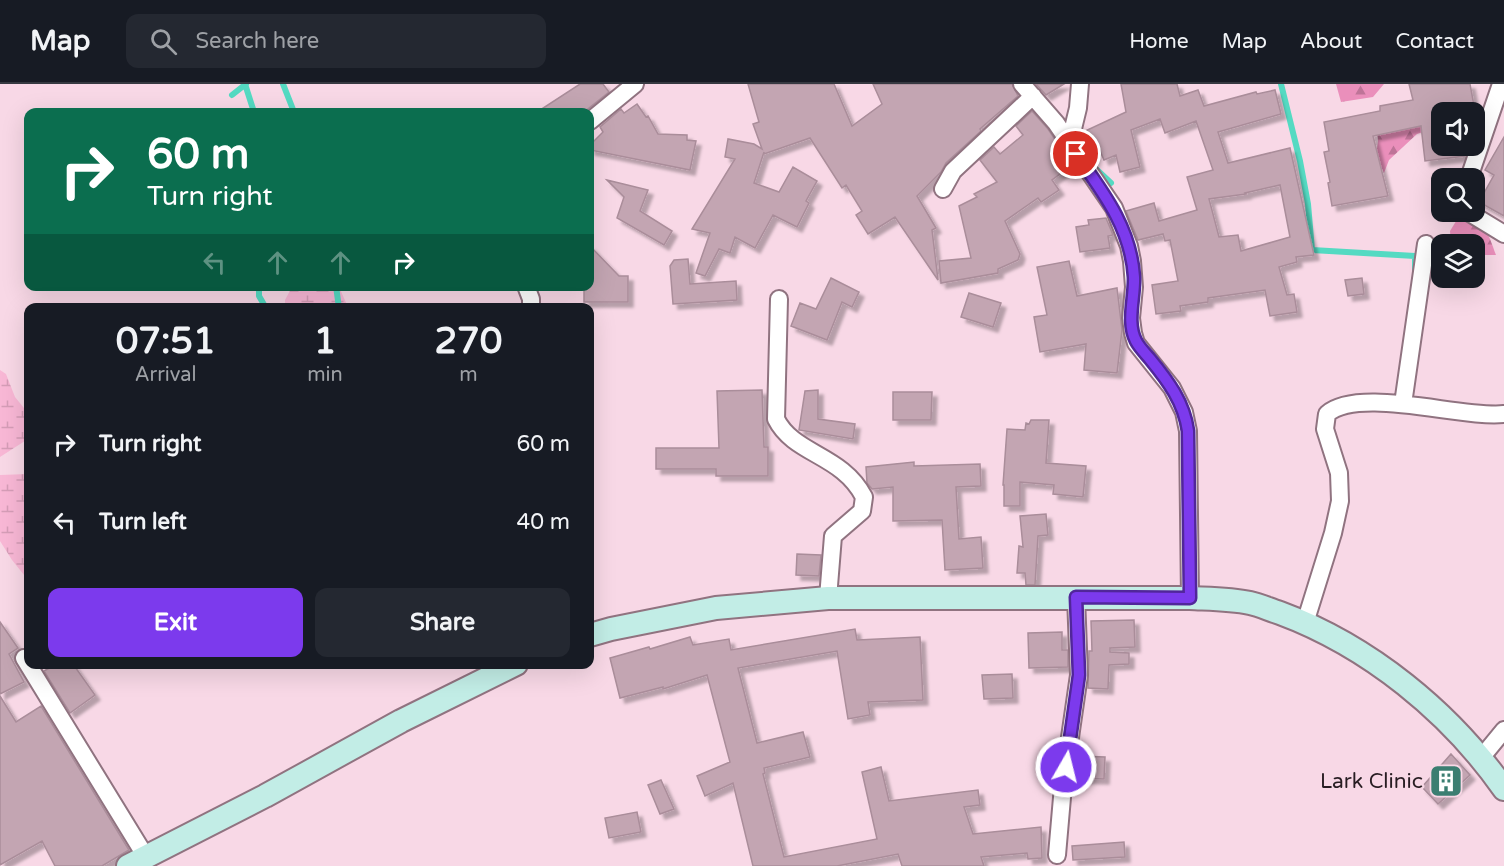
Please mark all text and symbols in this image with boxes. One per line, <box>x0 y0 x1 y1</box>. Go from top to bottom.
search box <box>126 14 546 68</box>
text: Map <box>30 24 90 58</box>
icon: search <box>147 25 180 58</box>
text: Search here <box>195 28 319 54</box>
text: Home <box>1129 29 1189 54</box>
text: Map <box>1222 29 1267 54</box>
text: About <box>1300 29 1362 54</box>
text: Contact <box>1395 29 1474 54</box>
map controls <box>1431 102 1485 288</box>
button: sound <box>1431 102 1485 156</box>
pin <box>1050 128 1101 179</box>
text: 60 m <box>147 129 249 180</box>
icon: right <box>48 132 126 210</box>
icon: arrive <box>1059 137 1092 170</box>
button: search <box>1431 168 1485 222</box>
text: Turn right <box>147 180 273 213</box>
button: layers <box>1431 234 1485 288</box>
icon: left <box>198 246 231 279</box>
icon: ahead <box>261 246 294 279</box>
icon: ahead <box>324 246 357 279</box>
icon: right <box>387 246 420 279</box>
text: 07:51 <box>116 320 216 363</box>
text: 1 <box>314 320 336 363</box>
text: 270 <box>434 320 502 363</box>
text: Arrival <box>135 363 197 387</box>
text: min <box>307 363 343 387</box>
text: m <box>459 363 478 387</box>
icon: right <box>48 428 81 461</box>
text: Turn right <box>99 431 201 457</box>
text: 60 m <box>516 431 570 457</box>
icon: left <box>48 506 81 539</box>
text: Turn left <box>99 509 187 535</box>
text: 40 m <box>516 509 570 535</box>
button: Exit <box>48 588 303 657</box>
button: Share <box>315 588 570 657</box>
position arrow <box>1034 735 1098 799</box>
building icon: Lark Clinic <box>1428 763 1464 799</box>
place label: Lark Clinic <box>1320 769 1423 794</box>

